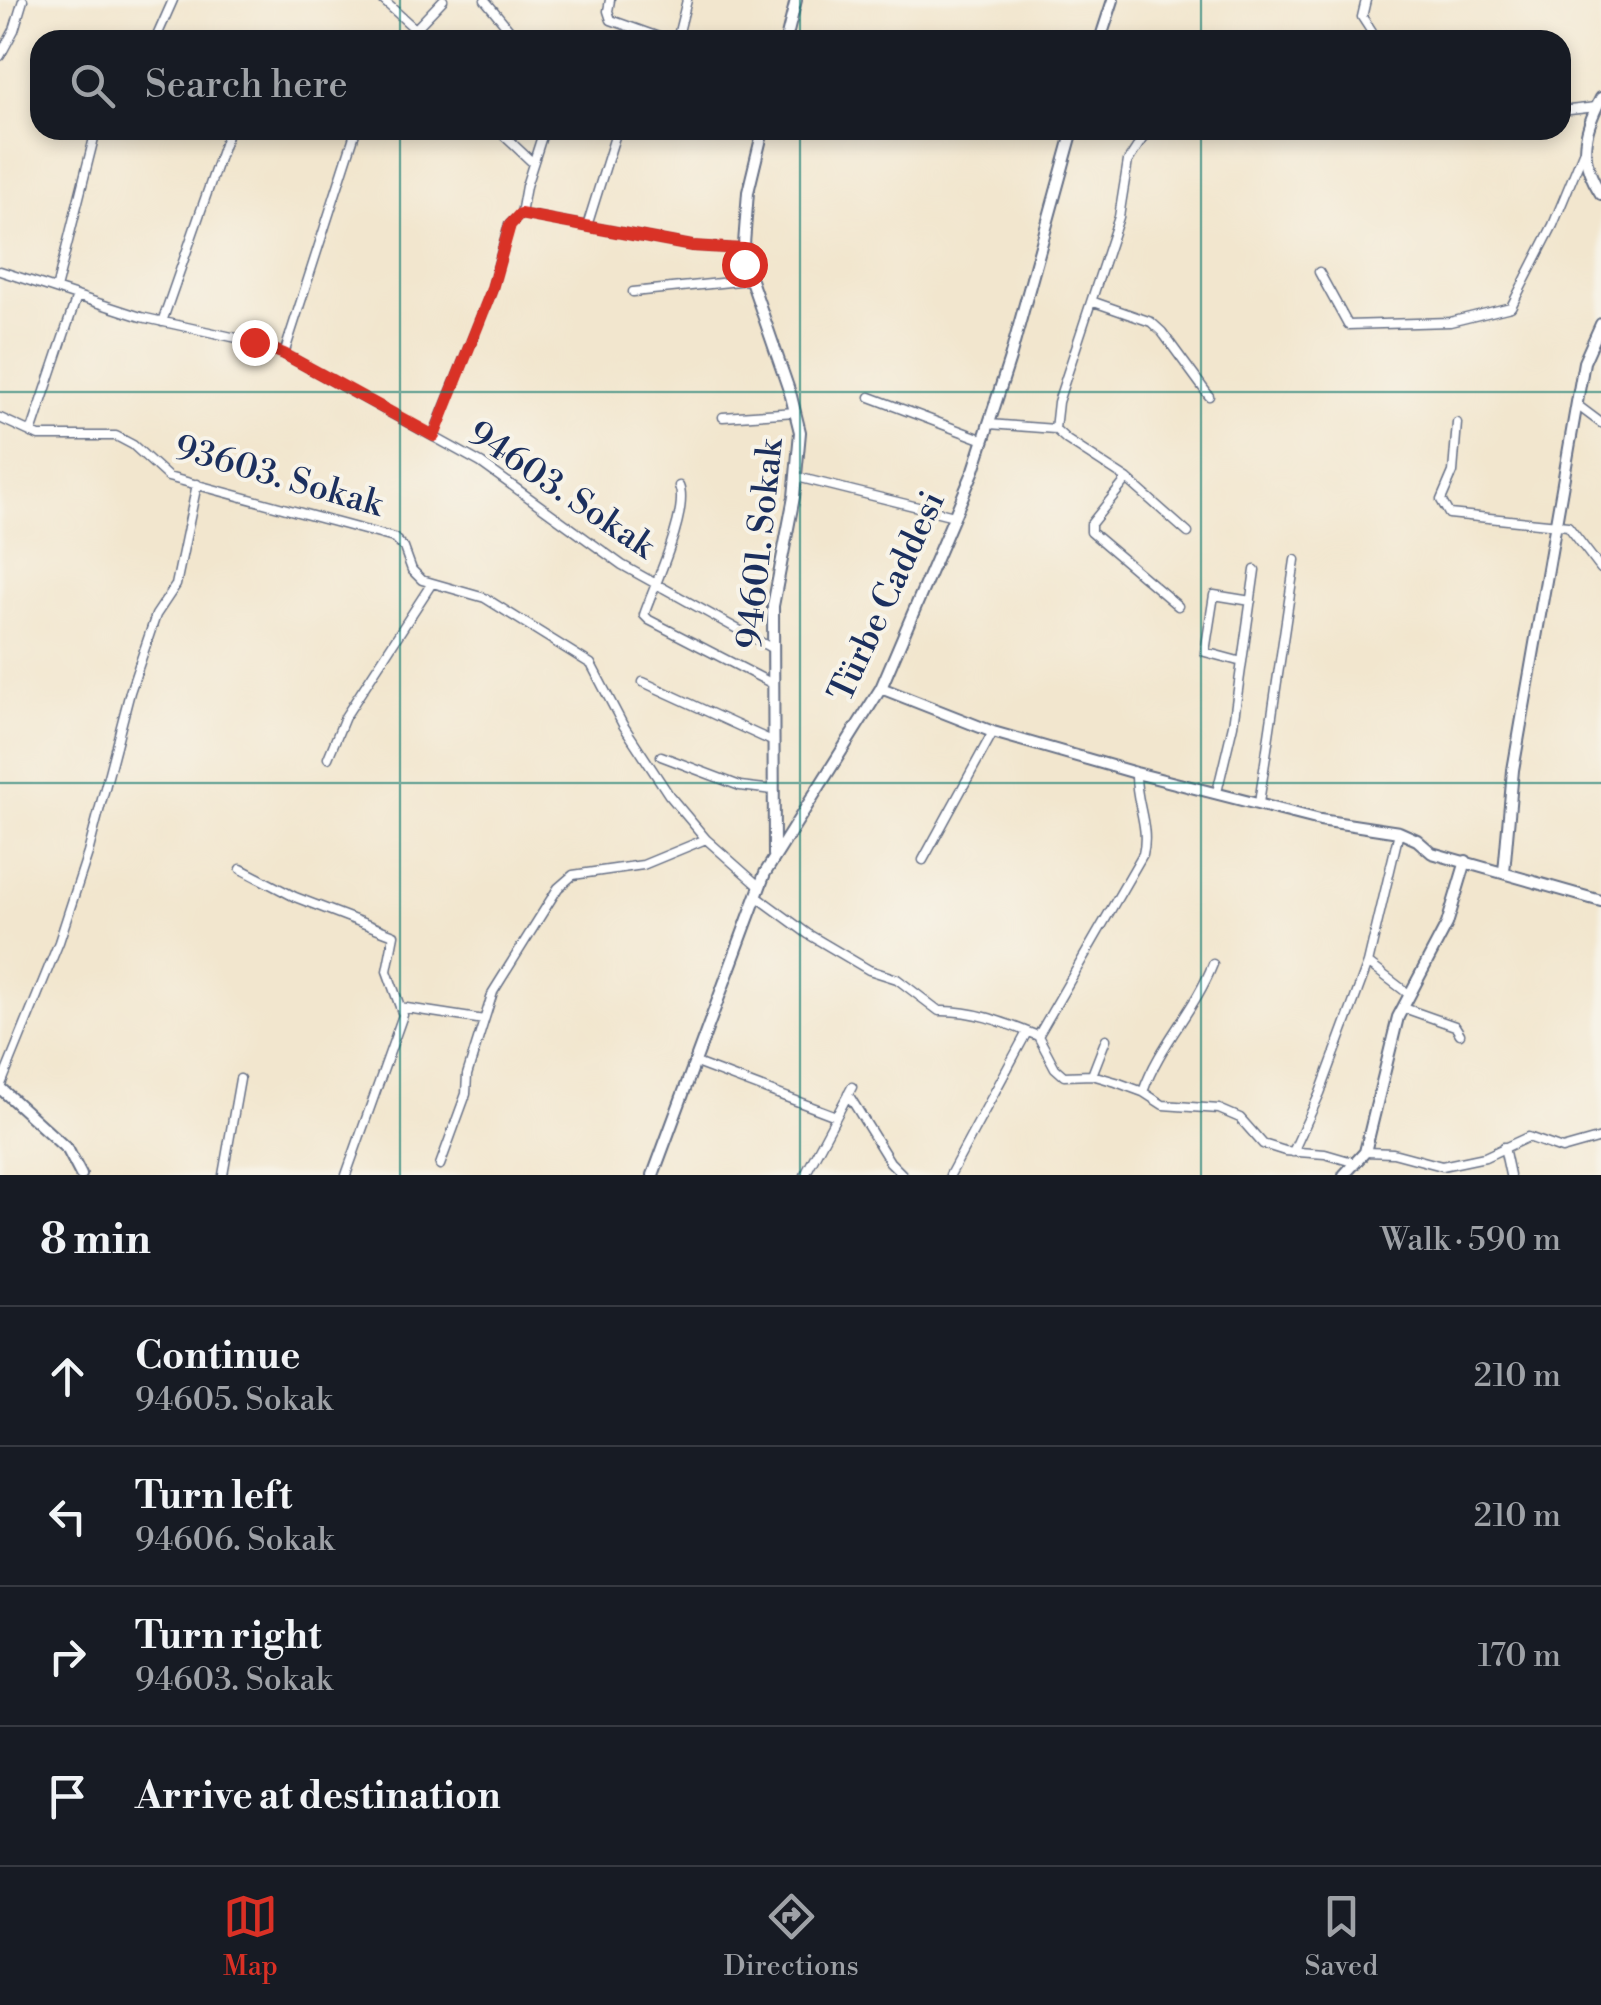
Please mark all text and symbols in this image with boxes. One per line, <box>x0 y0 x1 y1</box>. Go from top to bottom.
search box <box>30 30 1571 140</box>
icon: search <box>65 58 120 113</box>
text: Search here <box>145 62 348 109</box>
route start <box>722 242 768 288</box>
route end <box>232 320 278 366</box>
street label: 94603. Sokak <box>460 412 664 569</box>
street label: 93603. Sokak <box>170 426 389 527</box>
street label: 94601. Sokak <box>728 435 793 651</box>
street label: Türbe Caddesi <box>820 484 955 709</box>
text: 8 min <box>40 1214 151 1267</box>
text: Walk · 590 m <box>1380 1220 1561 1260</box>
text: Continue <box>135 1333 300 1380</box>
icon: ahead <box>40 1349 95 1404</box>
text: 210 m <box>1474 1356 1561 1396</box>
text: 94605. Sokak <box>135 1380 332 1420</box>
text: Turn left <box>135 1473 292 1520</box>
icon: left <box>40 1489 95 1544</box>
text: 210 m <box>1474 1496 1561 1536</box>
text: 94606. Sokak <box>135 1520 334 1560</box>
text: Turn right <box>135 1613 321 1660</box>
icon: right <box>40 1629 95 1684</box>
text: 170 m <box>1478 1636 1561 1676</box>
text: 94603. Sokak <box>135 1660 332 1700</box>
icon: arrive <box>40 1769 95 1824</box>
text: Arrive at destination <box>135 1773 501 1820</box>
tab: Map <box>223 1889 278 1984</box>
tab: Directions <box>724 1889 859 1984</box>
tab: Saved <box>1305 1889 1378 1984</box>

